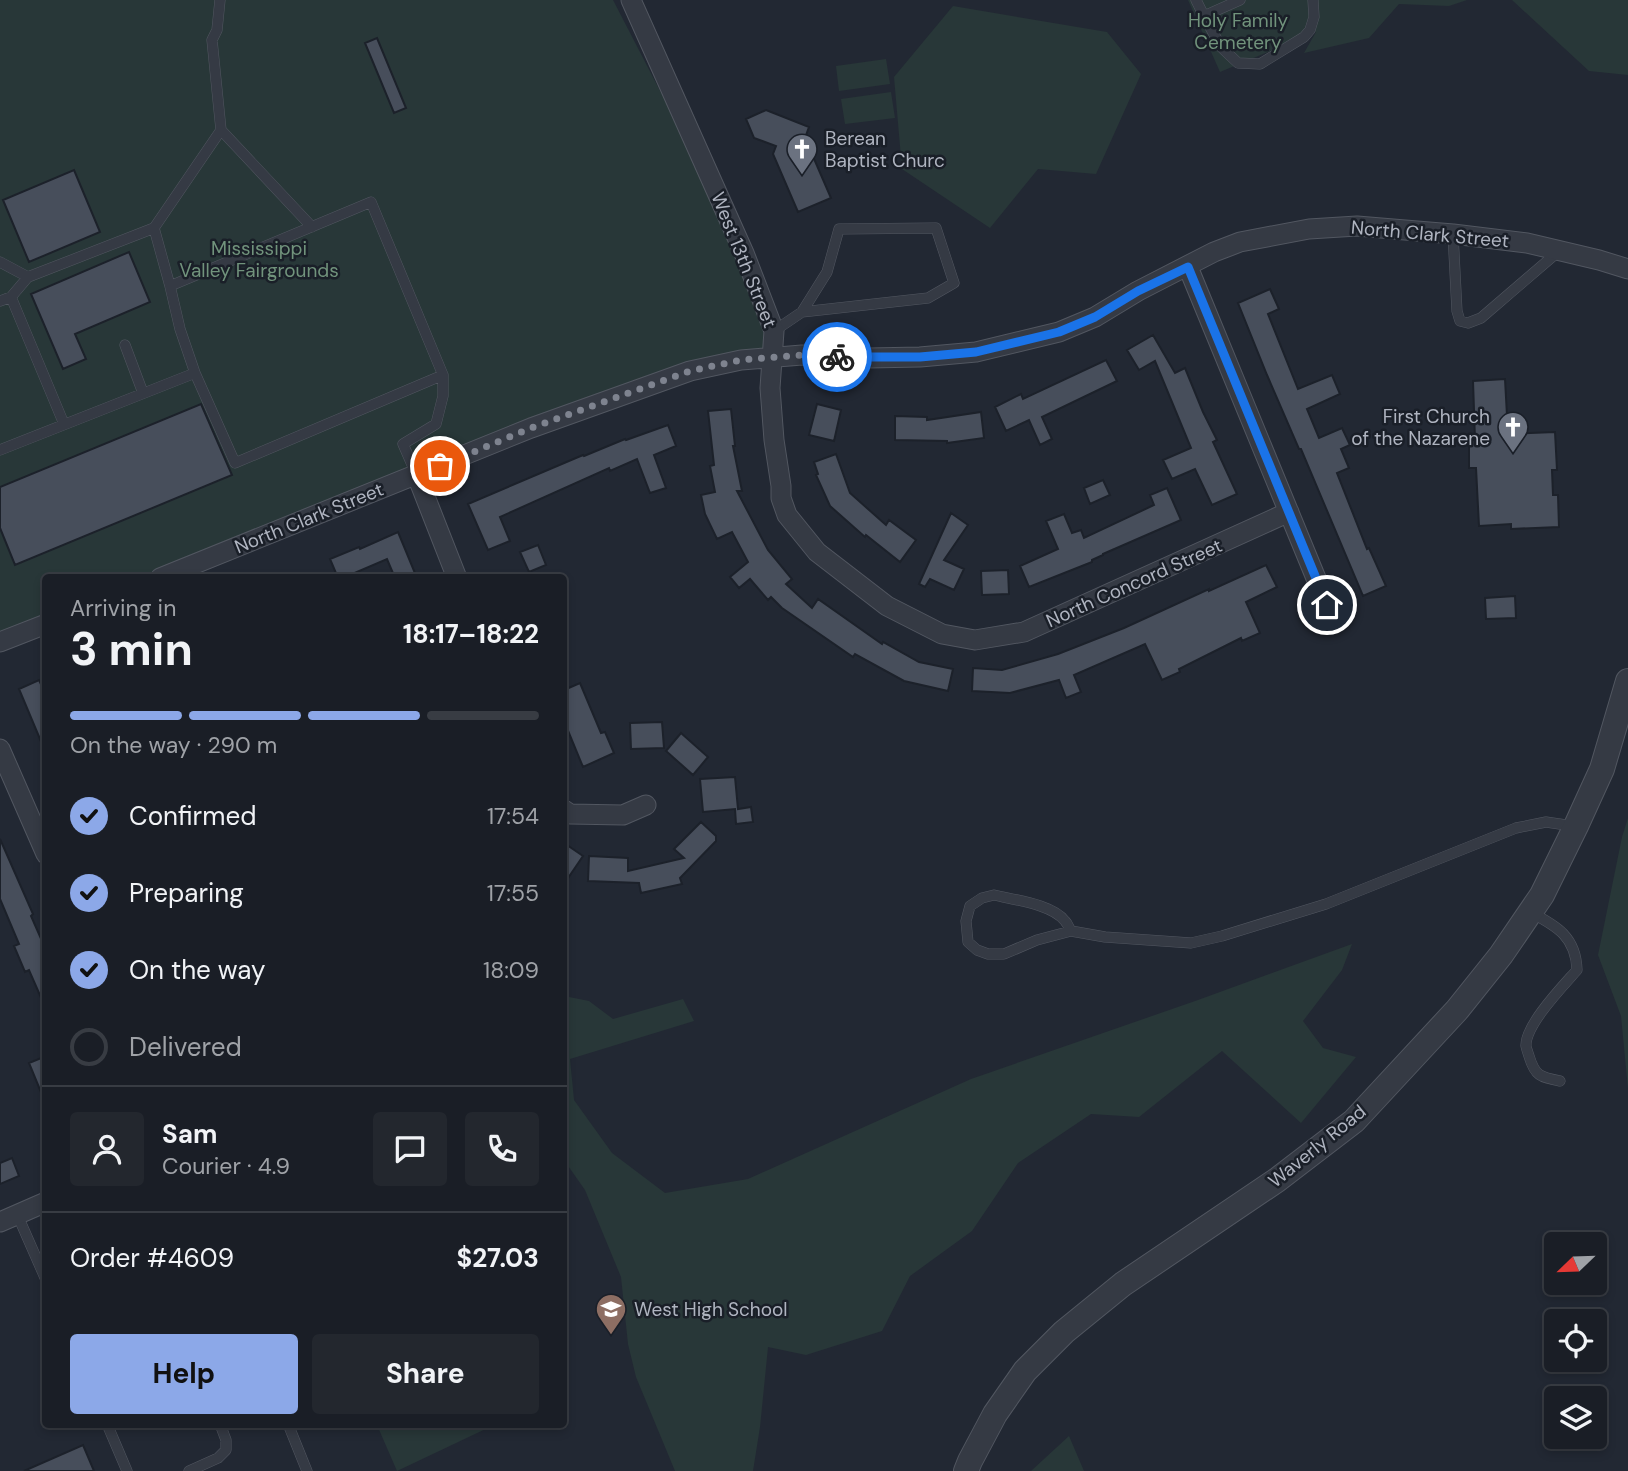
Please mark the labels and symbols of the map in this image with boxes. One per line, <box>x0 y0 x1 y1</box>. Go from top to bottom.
park label: Holy Family Cemetery <box>1188 8 1289 55</box>
place label: Berean Baptist Churc <box>825 126 945 173</box>
church icon: Berean Baptist Churc <box>785 132 819 176</box>
street label: West 13th Street <box>705 188 783 332</box>
street label: North Clark Street <box>1350 215 1510 253</box>
park label: Mississippi Valley Fairgrounds <box>179 236 339 283</box>
courier <box>802 322 872 392</box>
place label: First Church of the Nazarene <box>1351 404 1490 451</box>
church icon: First Church of the Nazarene <box>1496 410 1530 454</box>
pin <box>410 436 470 496</box>
street label: North Clark Street <box>231 477 387 559</box>
street label: North Concord Street <box>1042 533 1226 633</box>
pin <box>1297 575 1357 635</box>
street label: Waverly Road <box>1263 1099 1371 1193</box>
north arrow <box>1544 1232 1606 1295</box>
school or university icon: West High School <box>594 1292 628 1336</box>
place label: West High School <box>634 1297 788 1322</box>

